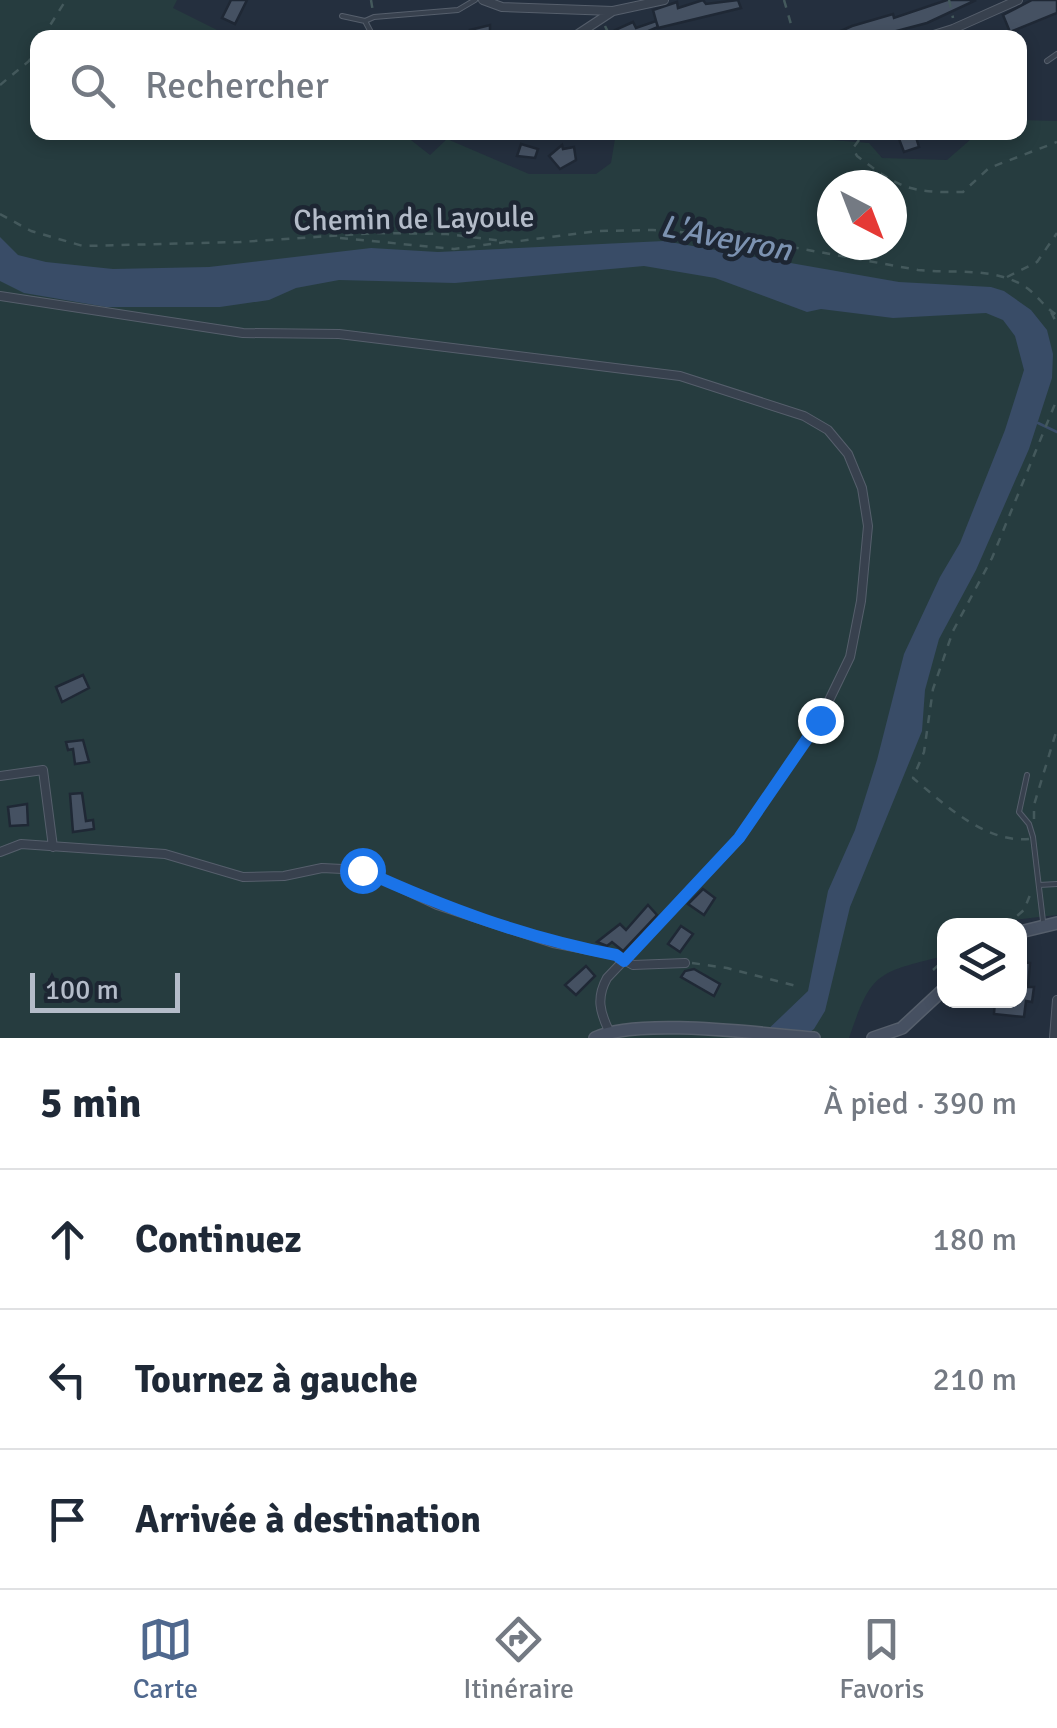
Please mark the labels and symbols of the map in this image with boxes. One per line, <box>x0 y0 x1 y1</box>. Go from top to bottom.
north arrow <box>817 170 907 260</box>
street label: Chemin de Layoule <box>293 198 535 240</box>
water label: L'Aveyron <box>657 206 796 270</box>
route end <box>798 698 844 744</box>
route start <box>340 848 386 894</box>
scale bar <box>30 968 180 1013</box>

